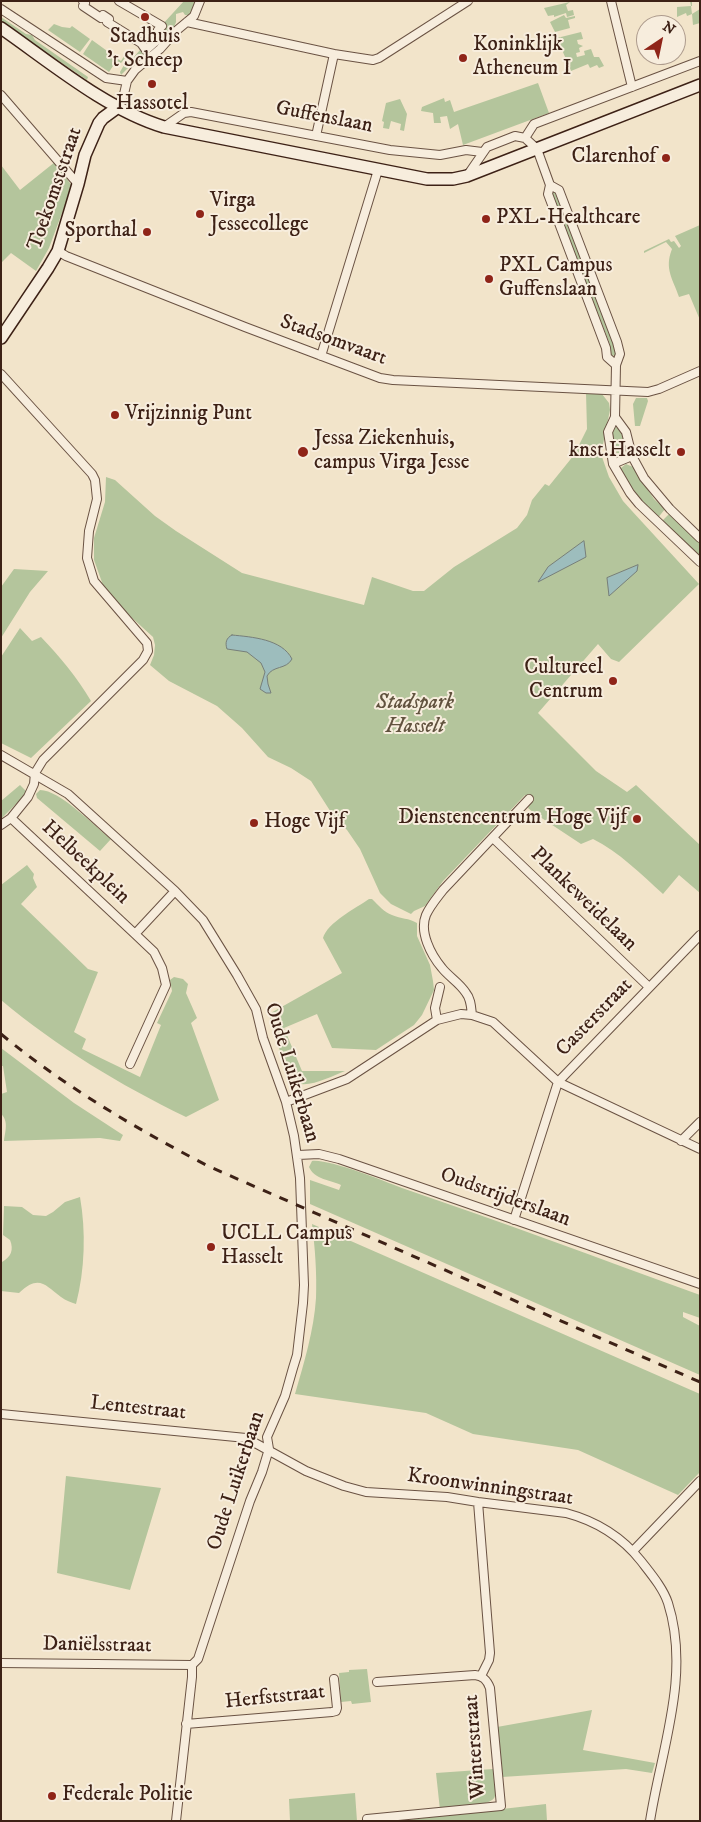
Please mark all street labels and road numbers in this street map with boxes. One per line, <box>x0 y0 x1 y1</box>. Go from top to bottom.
street label: Guffenslaan <box>273 96 375 140</box>
street label: Toekomststraat <box>23 124 89 254</box>
street label: Stadsomvaart <box>276 310 390 372</box>
street label: Helbeekplein <box>36 816 134 910</box>
street label: Plankeweidelaan <box>524 843 642 957</box>
street label: Casterstraat <box>551 974 639 1062</box>
street label: Oude Luikerbaan <box>258 1000 324 1146</box>
street label: Oudstrijderslaan <box>436 1163 574 1233</box>
street label: Lentestraat <box>89 1391 187 1427</box>
street label: Oude Luikerbaan <box>203 1408 271 1554</box>
street label: Kroonwinningstraat <box>405 1464 575 1512</box>
street label: Daniëlsstraat <box>42 1632 152 1660</box>
street label: Herfststraat <box>224 1680 326 1716</box>
street label: Winterstraat <box>460 1694 492 1800</box>

